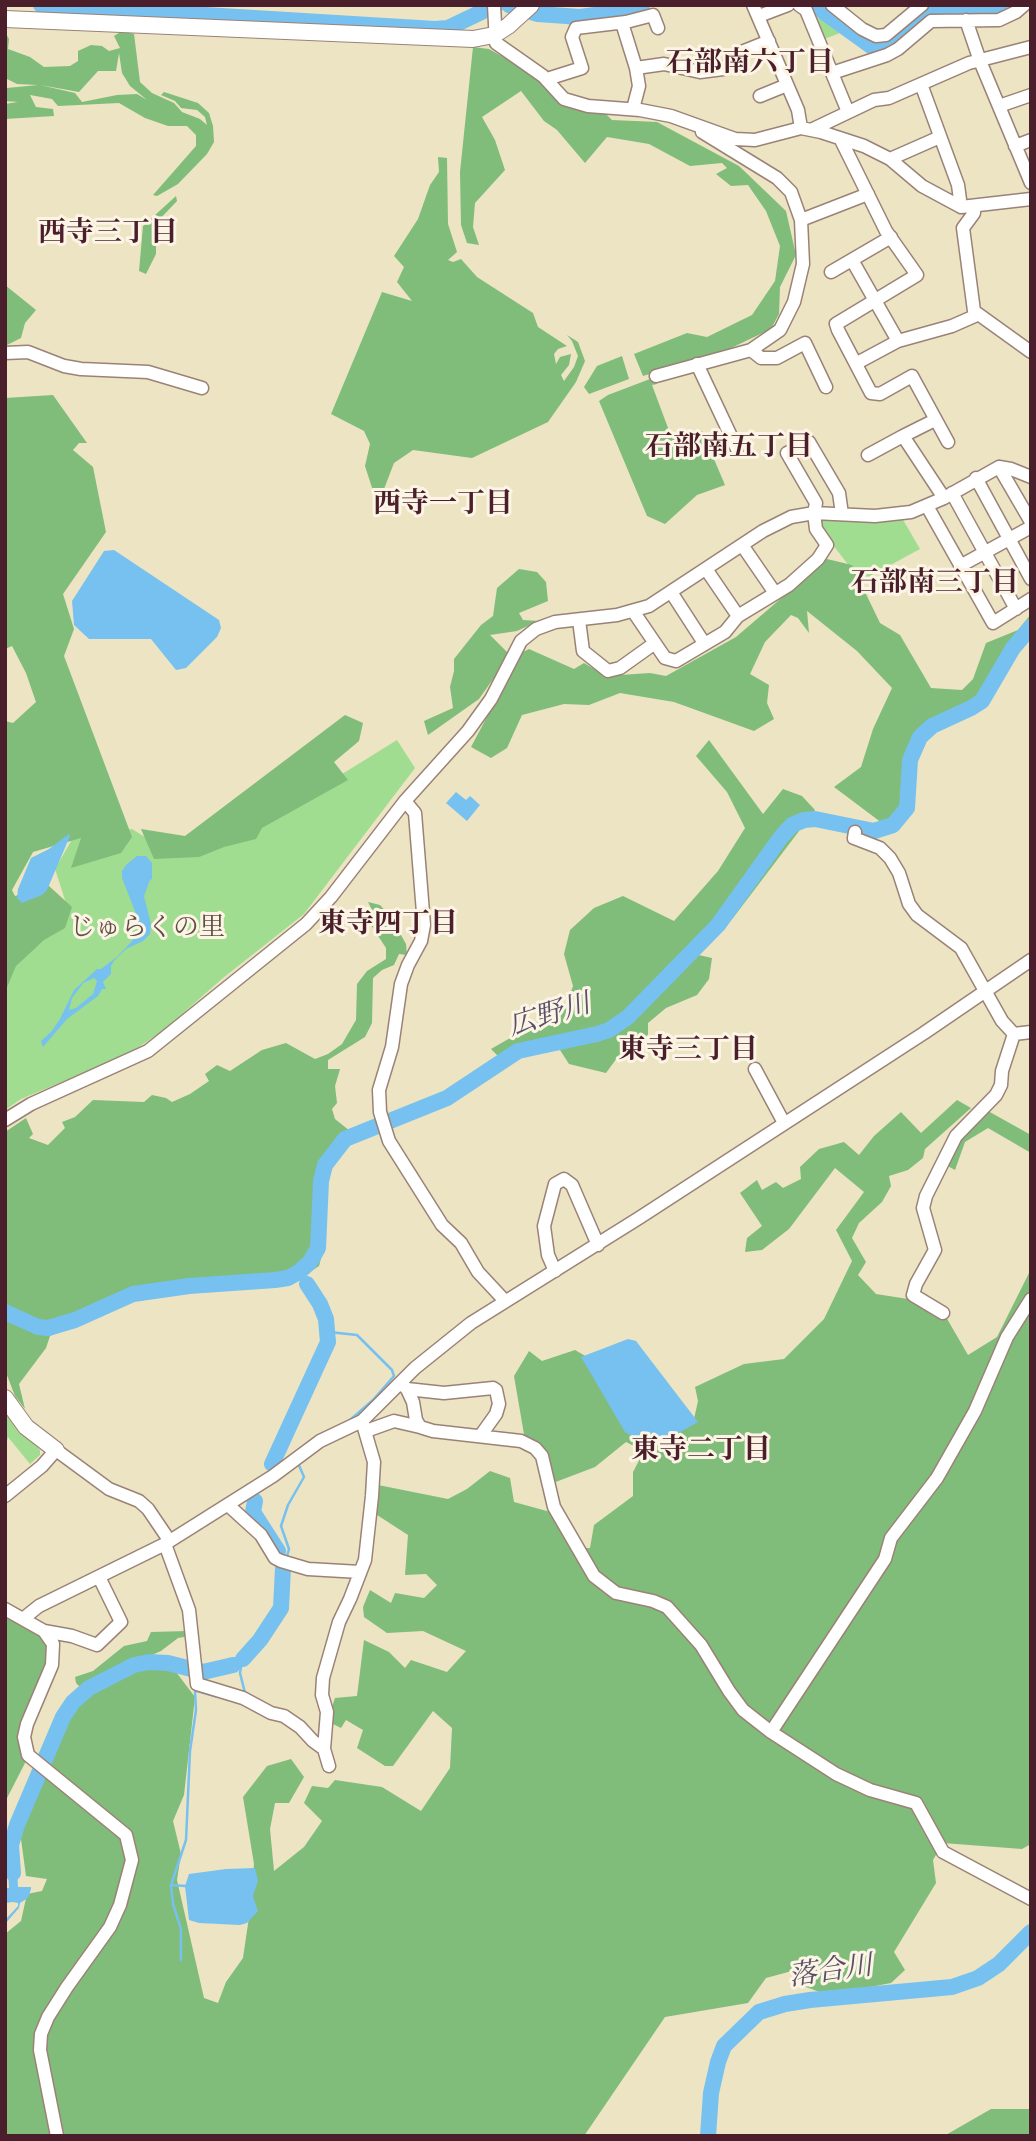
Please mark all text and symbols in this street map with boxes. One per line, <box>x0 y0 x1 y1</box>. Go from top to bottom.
district label: 石部南六丁目 <box>666 49 834 83</box>
district label: 西寺三丁目 <box>38 219 178 253</box>
district label: 石部南五丁目 <box>645 433 813 467</box>
district label: 西寺一丁目 <box>373 490 513 524</box>
district label: 石部南三丁目 <box>851 569 1019 603</box>
district label: 東寺四丁目 <box>318 910 458 944</box>
park label: じゅらくの里 <box>69 914 225 946</box>
water label: 広野川 <box>505 990 595 1046</box>
district label: 東寺三丁目 <box>618 1036 758 1070</box>
district label: 東寺二丁目 <box>631 1436 771 1470</box>
water label: 落合川 <box>787 1952 875 1996</box>

